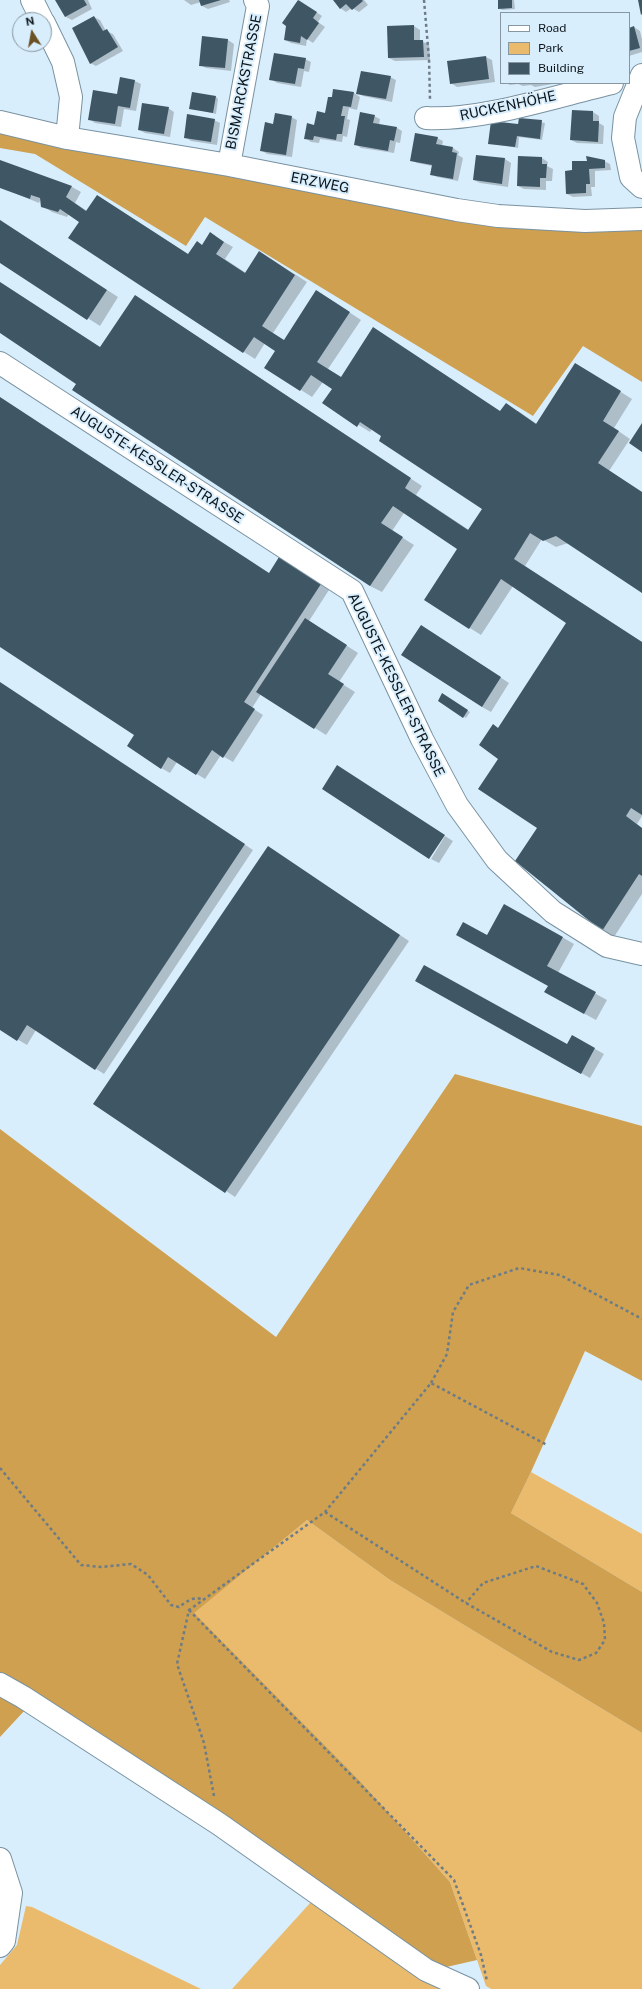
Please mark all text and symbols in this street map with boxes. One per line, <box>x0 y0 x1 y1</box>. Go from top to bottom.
north arrow <box>12 12 52 52</box>
legend <box>500 12 630 84</box>
street label: BISMARCKSTRASSE <box>223 13 265 151</box>
text: N <box>25 14 35 28</box>
text: Road <box>538 21 566 35</box>
text: Park <box>538 41 564 55</box>
text: Building <box>538 61 584 75</box>
street label: RUCKENHÖHE <box>458 88 558 124</box>
street label: ERZWEG <box>289 169 351 197</box>
street label: AUGUSTE-KESSLER-STRASSE <box>68 403 246 527</box>
street label: AUGUSTE-KESSLER-STRASSE <box>344 590 448 780</box>

